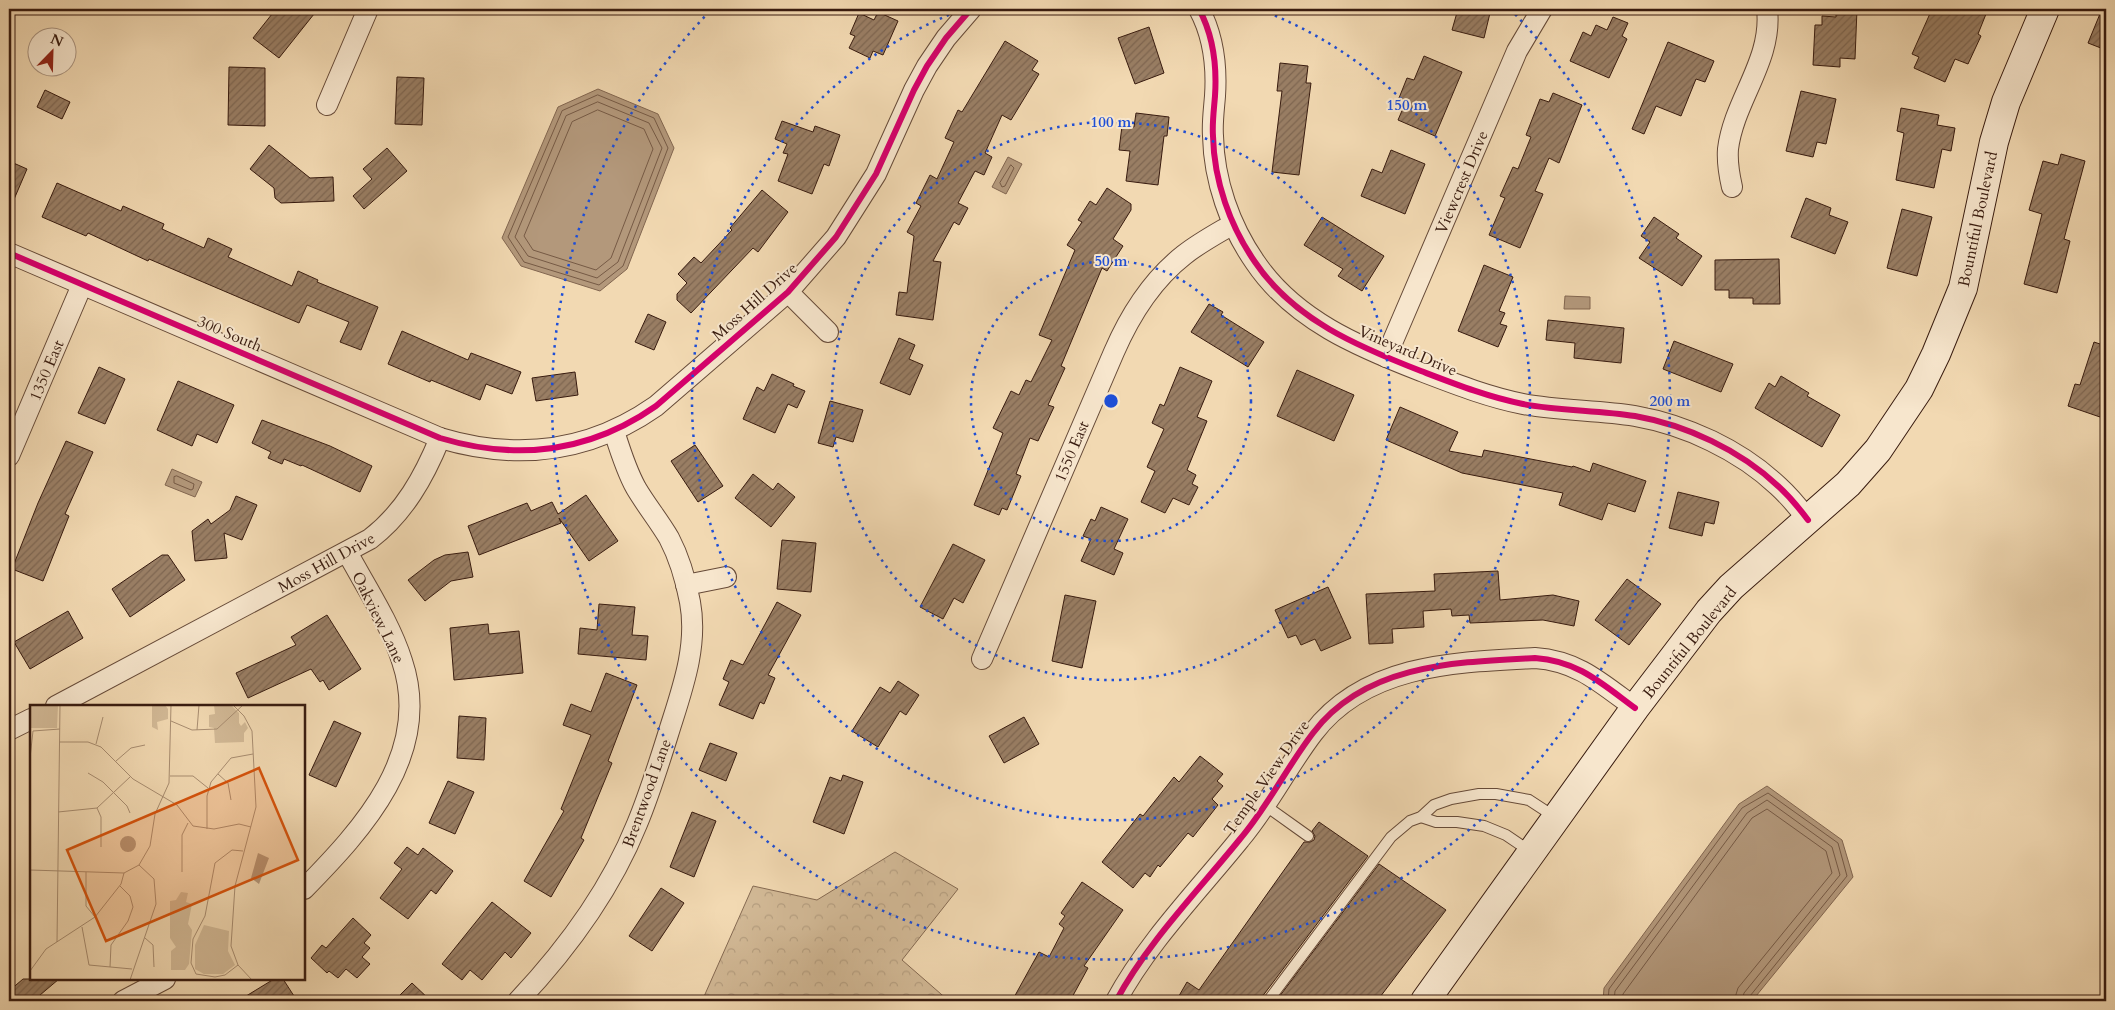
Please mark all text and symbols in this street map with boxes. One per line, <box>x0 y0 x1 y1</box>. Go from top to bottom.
north arrow <box>28 28 78 78</box>
text: N <box>48 29 66 52</box>
text: 150 m <box>1387 95 1428 115</box>
text: 100 m <box>1091 112 1132 132</box>
street label: Viewcrest Drive <box>1430 127 1494 237</box>
street label: Bountiful Boulevard <box>1953 149 2003 289</box>
text: 50 m <box>1094 251 1128 271</box>
street label: Moss Hill Drive <box>707 258 802 346</box>
street label: 300 South <box>194 310 265 357</box>
street label: Vineyard Drive <box>1355 320 1460 382</box>
street label: 1350 East <box>24 337 70 404</box>
text: 200 m <box>1650 391 1691 411</box>
centre of rings <box>1102 392 1120 410</box>
street label: 1550 East <box>1049 418 1095 485</box>
street label: Moss Hill Drive <box>274 527 379 599</box>
street label: Oakview Lane <box>346 568 410 667</box>
street label: Bountiful Boulevard <box>1638 582 1742 703</box>
inset map <box>30 705 305 980</box>
street label: Temple View Drive <box>1219 716 1315 840</box>
street label: Brentwood Lane <box>617 736 677 851</box>

